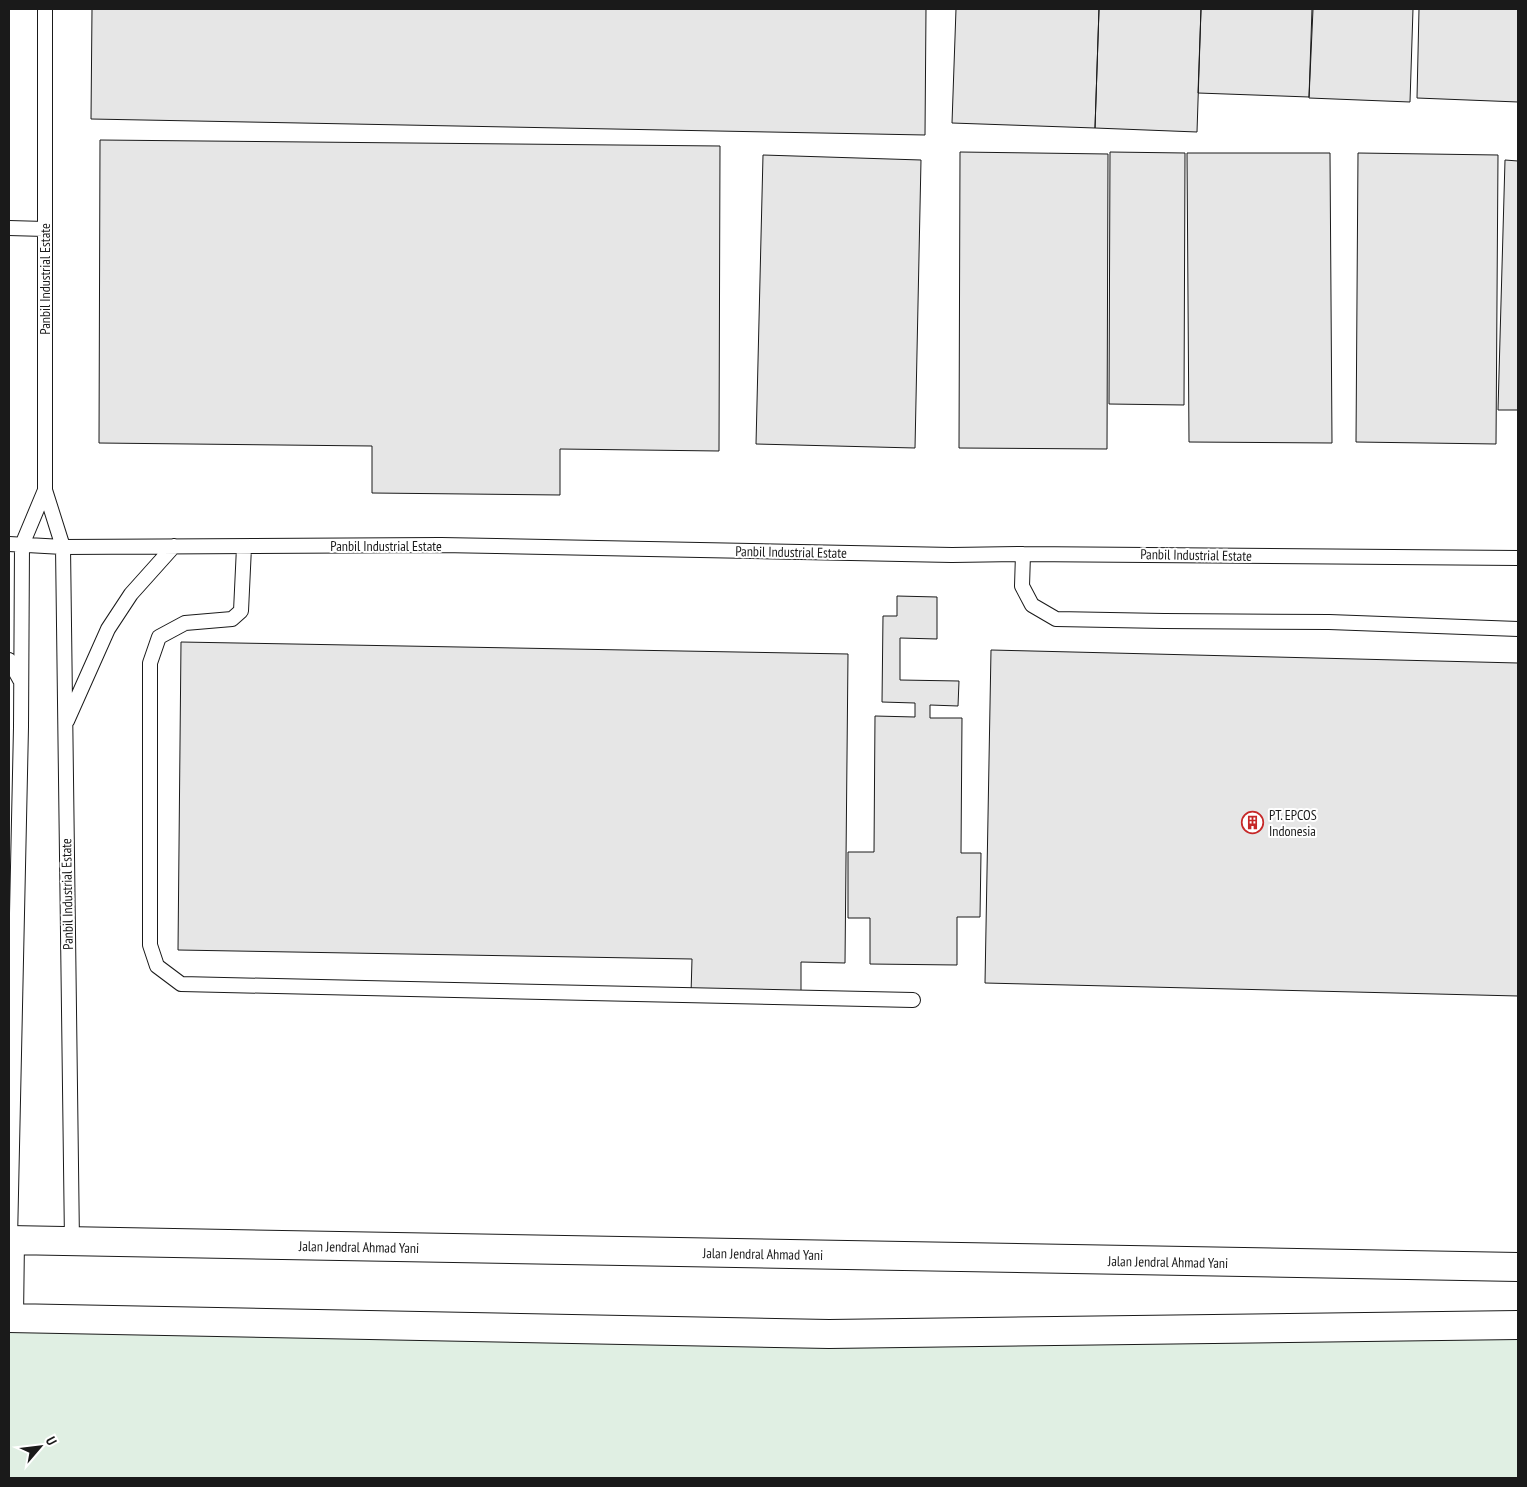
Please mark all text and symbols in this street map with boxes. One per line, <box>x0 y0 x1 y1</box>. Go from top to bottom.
street label: Panbil Industrial Estate <box>36 223 54 335</box>
street label: Panbil Industrial Estate <box>330 537 442 555</box>
street label: Panbil Industrial Estate <box>735 542 847 562</box>
street label: Panbil Industrial Estate <box>1140 545 1252 565</box>
place label: PT. EPCOS Indonesia <box>1269 806 1317 840</box>
building icon: PT. EPCOS Indonesia <box>1241 811 1265 835</box>
street label: Panbil Industrial Estate <box>57 838 77 950</box>
street label: Jalan Jendral Ahmad Yani <box>298 1237 419 1257</box>
street label: Jalan Jendral Ahmad Yani <box>702 1244 823 1264</box>
street label: Jalan Jendral Ahmad Yani <box>1107 1252 1228 1272</box>
north arrow <box>15 1422 65 1472</box>
text: U <box>42 1433 61 1448</box>

